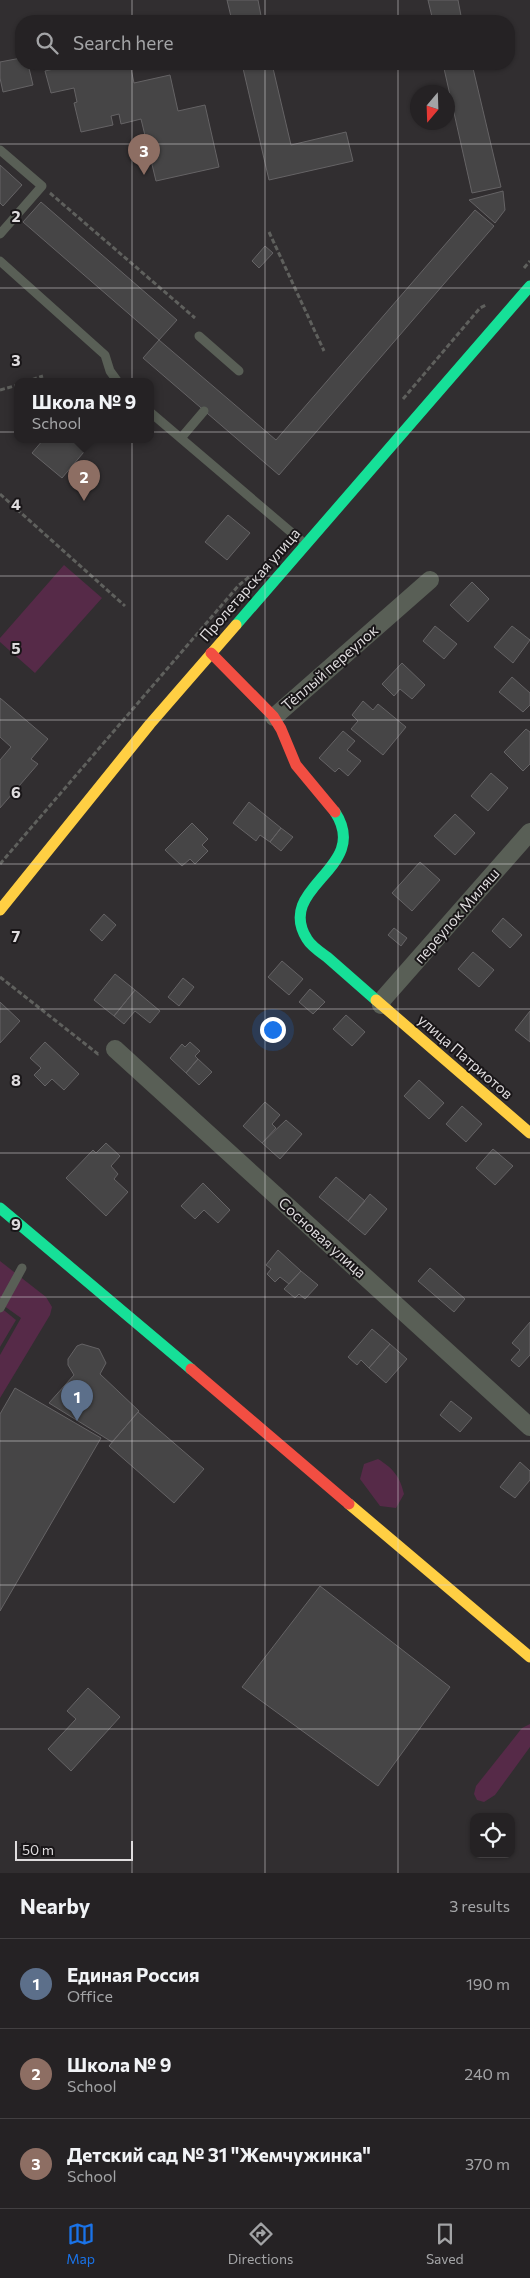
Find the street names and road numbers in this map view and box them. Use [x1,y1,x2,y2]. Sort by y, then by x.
street label: Пролетарская улица [195,524,303,645]
street label: Тёплый переулок [277,620,381,714]
street label: переулок Миляш [410,864,503,967]
street label: улица Патриотов [414,1010,517,1102]
street label: Сосновая улица [275,1193,370,1281]

